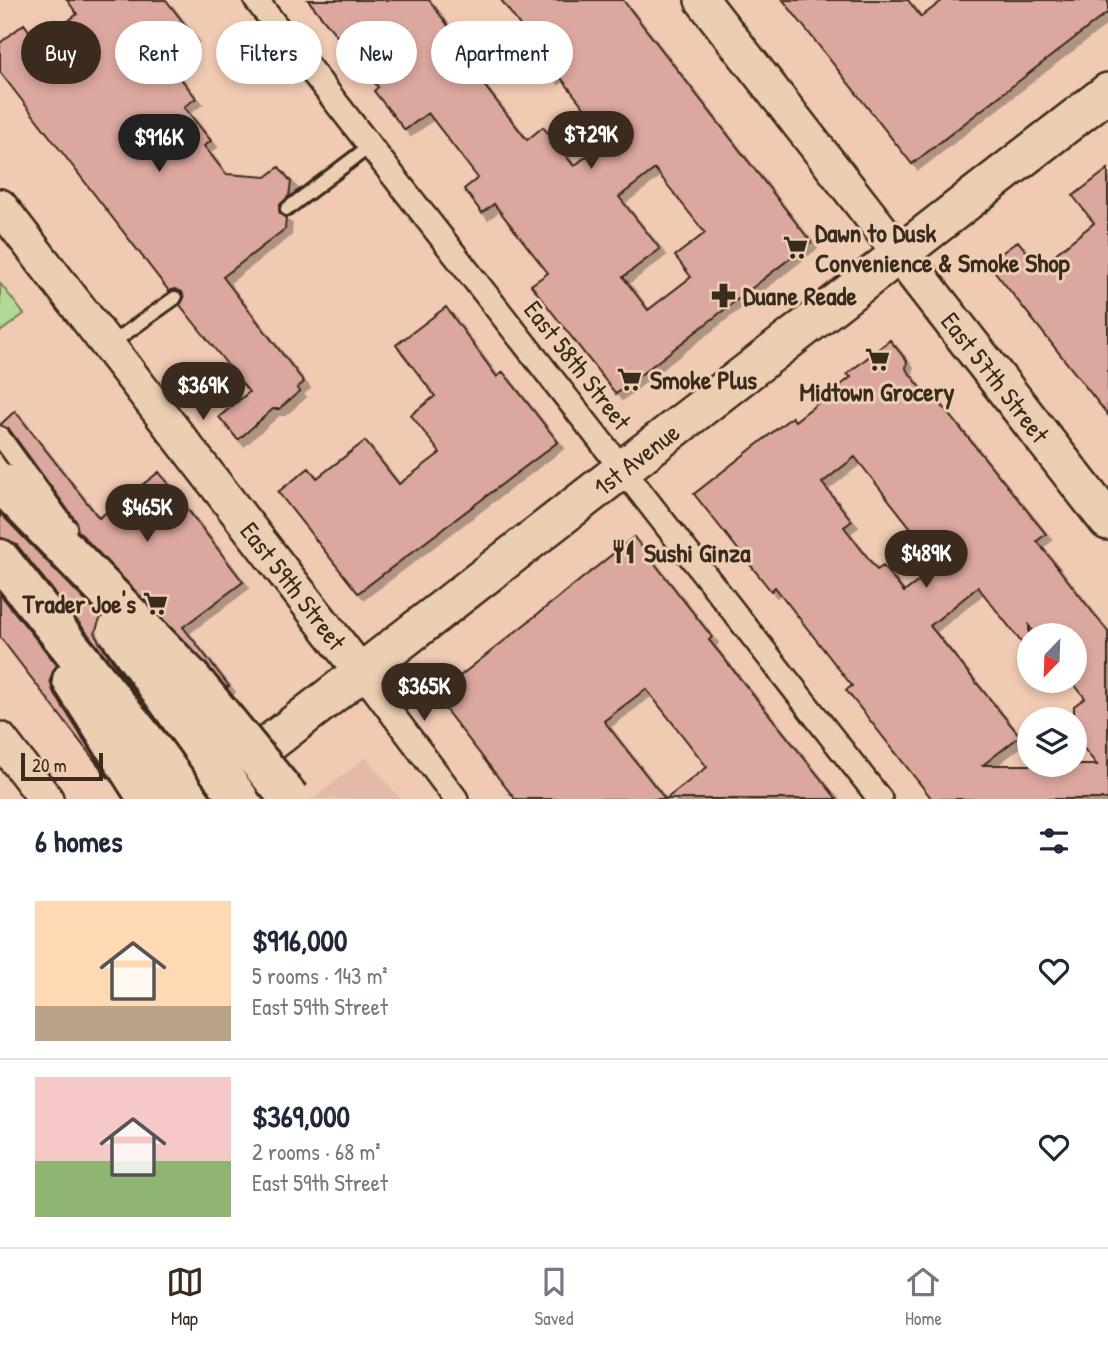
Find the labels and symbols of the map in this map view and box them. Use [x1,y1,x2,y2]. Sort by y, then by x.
pin: $729K [542,111,640,171]
pin: $916K [110,114,208,174]
place label: Dawn to Dusk Convenience & Smoke Shop [815,215,1071,281]
supermarket icon: Dawn to Dusk Convenience & Smoke Shop [781,233,809,261]
place label: Duane Reade [743,278,858,313]
pharmacy icon: Duane Reade [709,281,737,309]
street label: East 58th Street [516,293,640,438]
street label: East 57th Street [934,304,1059,451]
supermarket icon: Midtown Grocery [863,345,891,373]
pin: $369K [154,362,252,422]
place label: Smoke Plus [650,362,757,397]
supermarket icon: Smoke Plus [616,365,644,393]
place label: Midtown Grocery [799,374,955,410]
street label: 1st Avenue [586,414,686,503]
pin: $465K [98,484,196,544]
street label: East 59th Street [233,514,355,658]
pin: $489K [877,530,975,590]
place label: Sushi Ginza [644,535,751,570]
restaurant icon: Sushi Ginza [610,538,638,566]
place label: Trader Joe's [21,586,136,621]
supermarket icon: Trader Joe's [142,589,170,617]
north arrow [1017,623,1087,693]
pin: $365K [375,664,473,723]
scale bar [21,750,103,782]

